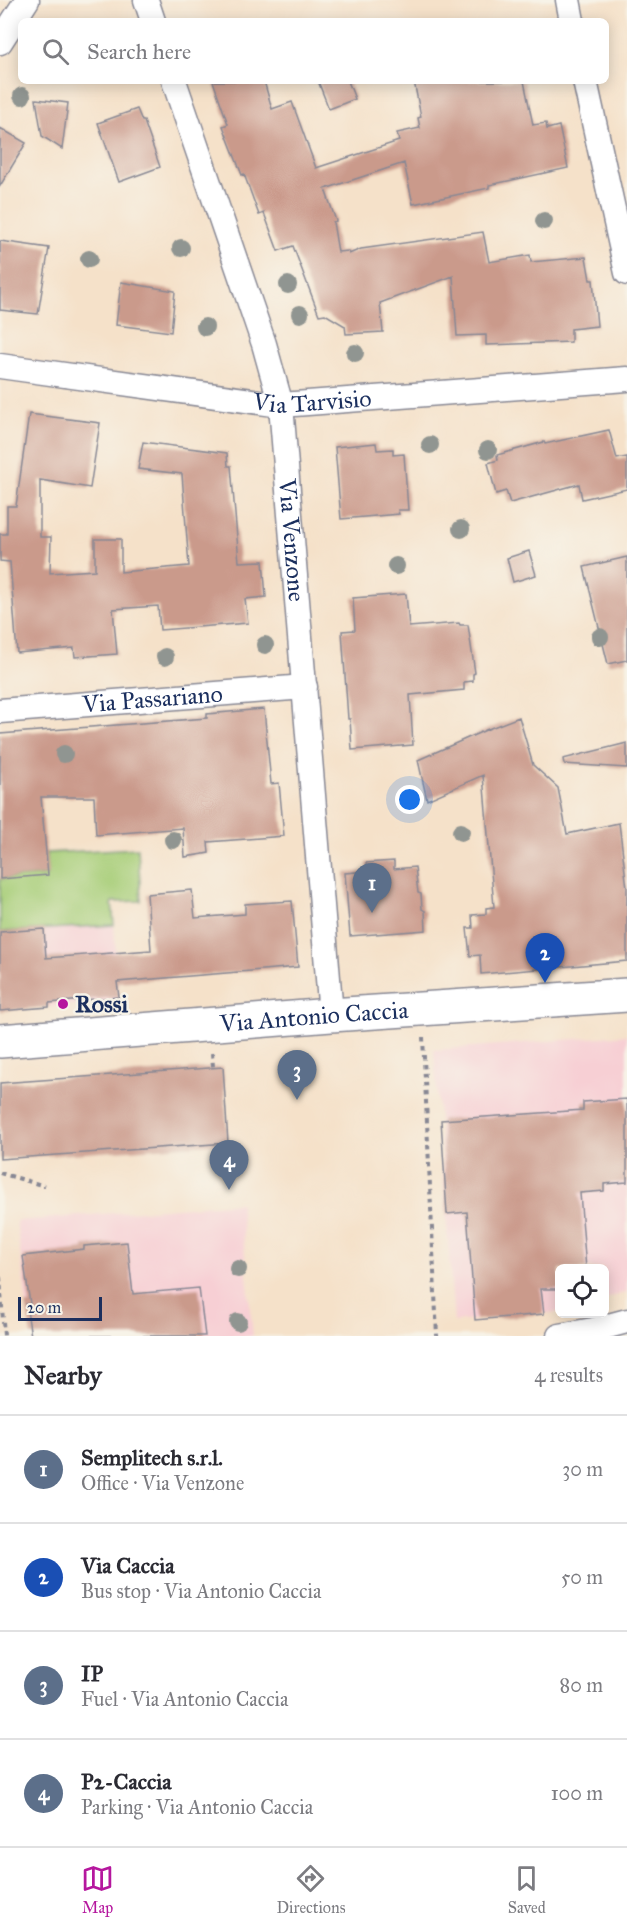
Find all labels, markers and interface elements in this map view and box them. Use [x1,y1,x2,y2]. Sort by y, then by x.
search box [18,18,609,84]
icon: search [39,35,72,68]
text: Search here [87,38,191,65]
street label: Via Tarvisio [250,383,373,420]
street label: Via Venzone [272,477,312,603]
street label: Via Passariano [80,679,224,720]
your location [395,785,424,814]
pin: 1 [352,864,392,913]
pin: 2 [526,934,564,983]
place label: Rossi [75,989,128,1019]
street label: Via Antonio Caccia [218,995,410,1039]
marker: Rossi [56,997,70,1011]
pin: 3 [278,1050,316,1100]
pin: 4 [210,1140,248,1190]
map controls [555,1264,609,1318]
button: locate [555,1264,609,1318]
scale bar [18,1294,102,1322]
text: 20 m [27,1298,61,1317]
text: Nearby [24,1359,102,1391]
text: 4 results [534,1363,603,1387]
text: Semplitech s.r.l. [81,1444,223,1471]
text: 1 [40,1457,47,1481]
text: 30 m [562,1457,603,1481]
text: Office · Via Venzone [81,1471,244,1495]
text: Via Caccia [81,1552,175,1579]
text: 2 [39,1565,48,1589]
text: 50 m [561,1565,603,1589]
text: Bus stop · Via Antonio Caccia [81,1579,321,1603]
text: IP [81,1660,103,1687]
text: 3 [40,1673,48,1697]
text: 80 m [560,1673,603,1697]
text: Fuel · Via Antonio Caccia [81,1687,289,1711]
text: P2-Caccia [81,1768,172,1795]
text: 4 [38,1781,49,1805]
text: 100 m [551,1781,603,1805]
text: Parking · Via Antonio Caccia [81,1795,313,1819]
tab: Map [81,1862,114,1917]
tab: Directions [276,1862,345,1917]
tab: Saved [508,1862,546,1917]

